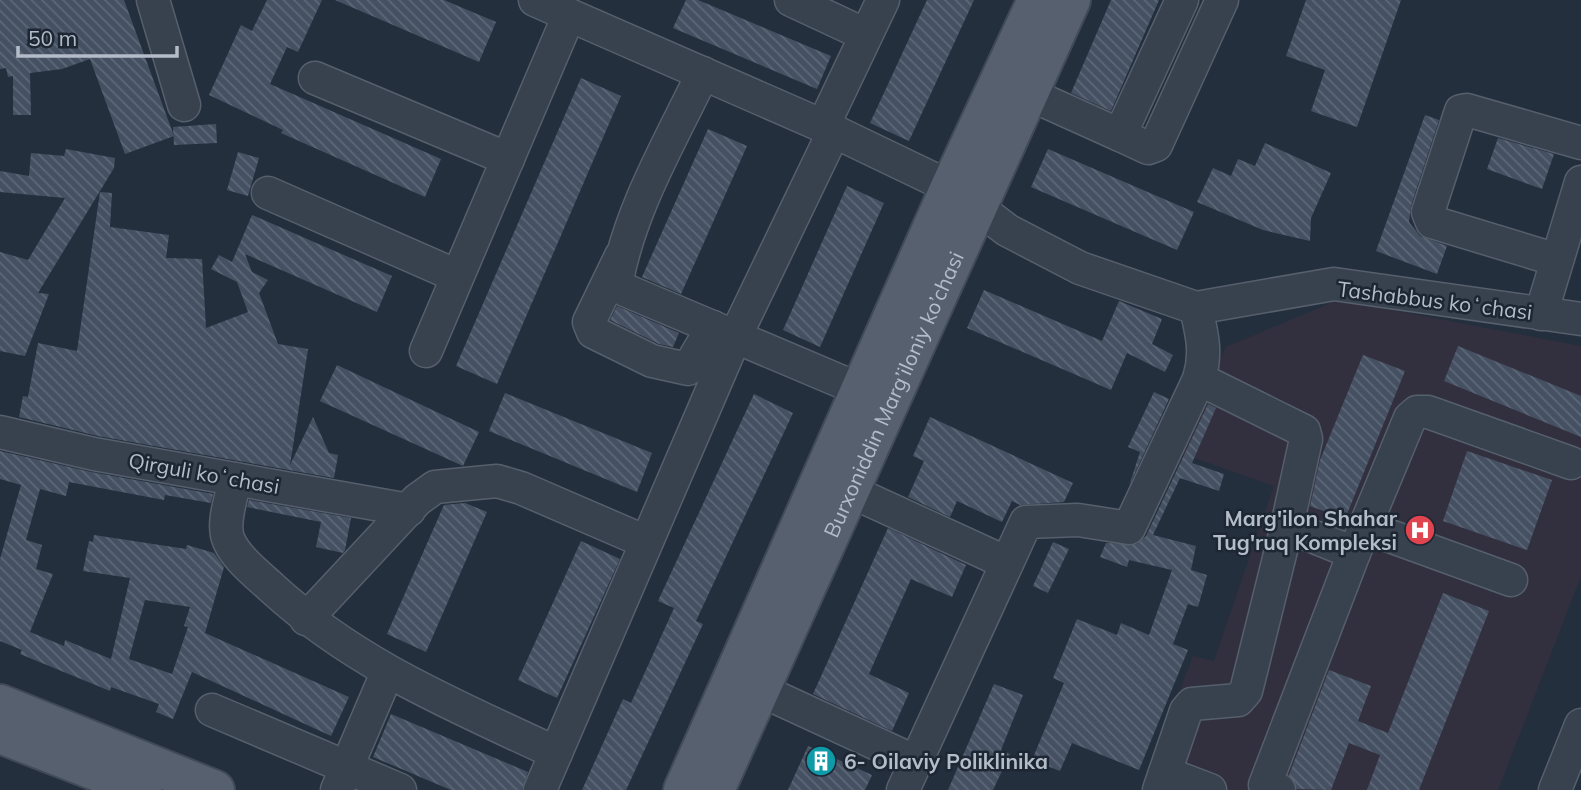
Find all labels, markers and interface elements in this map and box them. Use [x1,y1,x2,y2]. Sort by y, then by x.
scale bar [18,14,177,58]
text: 50 m [28,25,77,51]
street label: Burxoniddin Marg’iloniy ko’chasi [818,247,969,541]
street label: Tashabbus koʻchasi [1336,275,1534,325]
street label: Qirguli koʻchasi [127,447,281,499]
place label: Marg'ilon Shahar Tug'ruq Kompleksi [1213,505,1398,555]
hospital icon: Marg'ilon Shahar Tug'ruq Kompleksi [1403,513,1437,547]
building icon: 6- Oilaviy Poliklinika [804,744,838,778]
place label: 6- Oilaviy Poliklinika [844,748,1048,774]

